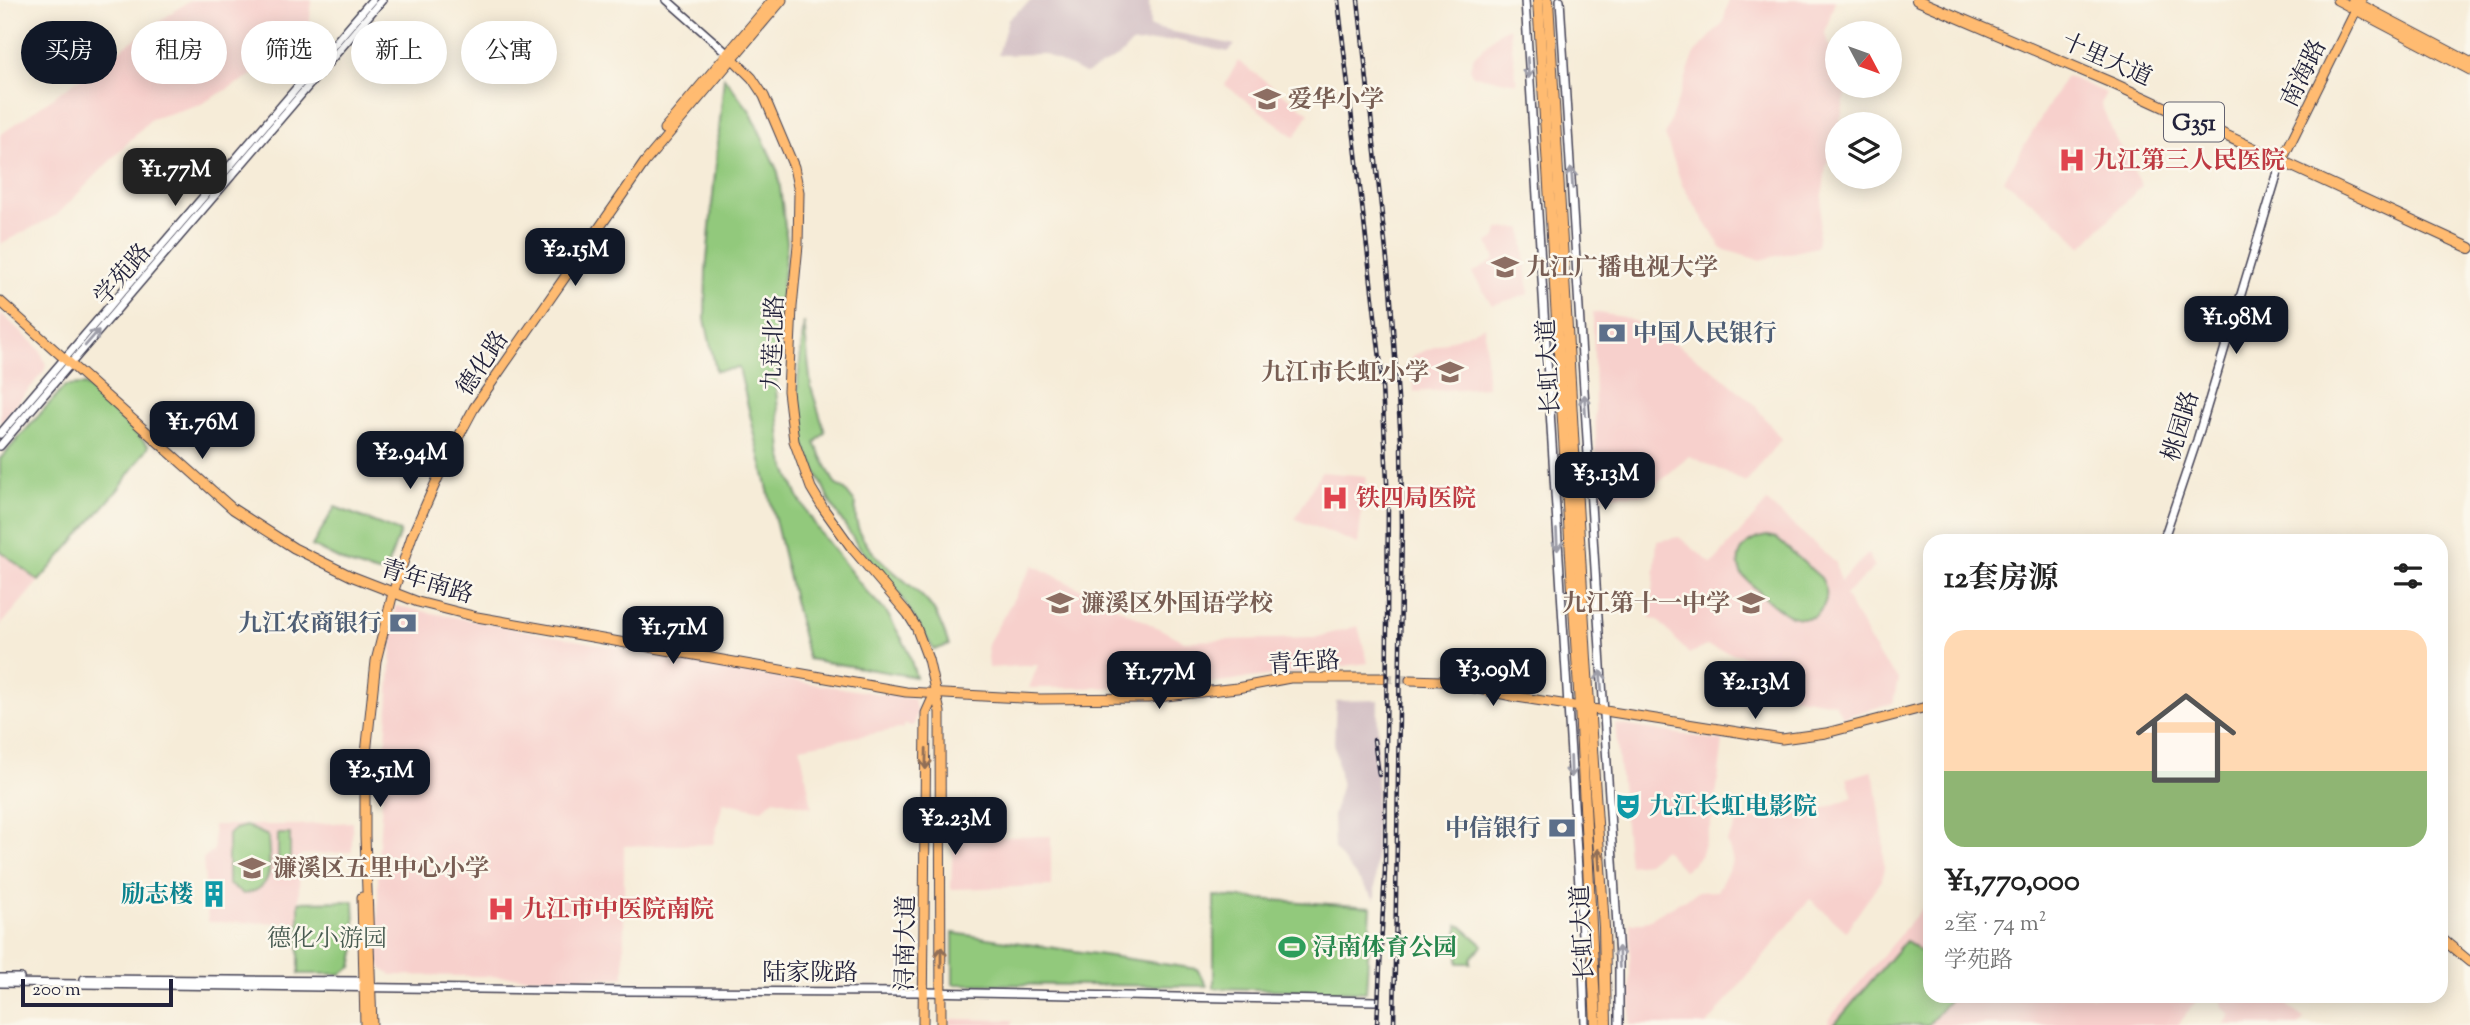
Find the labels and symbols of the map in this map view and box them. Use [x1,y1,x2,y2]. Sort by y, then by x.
north arrow [1825,21,1902,98]
street label: 十里大道 [2055,26,2157,96]
street label: 南海路 [2274,34,2336,114]
one-way arrow [1522,56,1535,79]
school or university icon: 爱华小学 [1252,84,1282,114]
place label: 爱华小学 [1288,84,1384,118]
road number: G351 [2164,102,2224,141]
hospital icon: 九江第三人民医院 [2057,145,2087,175]
place label: 九江第三人民医院 [2093,145,2285,179]
pin: ¥1.77M [118,148,232,208]
one-way arrow [1565,166,1578,189]
pin: ¥2.15M [518,229,632,288]
street label: 学苑路 [87,237,160,314]
school or university icon: 九江广播电视大学 [1490,252,1520,282]
place label: 九江广播电视大学 [1526,252,1718,286]
street label: 九莲北路 [756,295,794,392]
pin: ¥1.98M [2179,296,2293,356]
street label: 长虹大道 [1531,318,1569,416]
bank icon: 中国人民银行 [1597,318,1627,348]
place label: 中国人民银行 [1633,318,1777,352]
street label: 德化路 [449,325,518,403]
one-way arrow [84,330,100,348]
place label: 九江市长虹小学 [1261,357,1429,391]
school or university icon: 九江市长虹小学 [1435,357,1465,387]
street label: 桃园路 [2155,387,2209,466]
one-way arrow [1578,394,1591,417]
pin: ¥1.76M [145,402,259,461]
pin: ¥2.94M [353,432,467,491]
pin: ¥3.13M [1548,452,1662,512]
hospital icon: 铁四局医院 [1320,483,1350,513]
place label: 铁四局医院 [1356,483,1476,517]
one-way arrow [1551,528,1564,551]
street label: 青年南路 [376,553,477,613]
school or university icon: 濂溪区外国语学校 [1045,588,1075,618]
place label: 濂溪区外国语学校 [1081,588,1273,622]
place label: 九江第十一中学 [1562,588,1730,622]
school or university icon: 九江第十一中学 [1736,588,1766,618]
pin: ¥1.71M [616,606,730,666]
place label: 九江农商银行 [238,608,382,642]
bank icon: 九江农商银行 [388,608,418,638]
street label: 青年路 [1267,645,1341,683]
pin: ¥3.09M [1436,648,1550,708]
pin: ¥1.77M [1102,652,1216,711]
pin: ¥2.13M [1698,662,1812,721]
one-way arrow [1594,670,1607,693]
one-way arrow [919,748,933,771]
pin: ¥2.51M [323,750,437,809]
one-way arrow [1565,755,1578,778]
theatre icon: 九江长虹电影院 [1613,791,1643,821]
place label: 九江长虹电影院 [1649,791,1817,825]
pin: ¥2.23M [898,798,1012,857]
place label: 中信银行 [1445,813,1541,847]
bank icon: 中信银行 [1547,813,1577,843]
one-way arrow [1592,848,1605,871]
school or university icon: 濂溪区五里中心小学 [237,853,267,883]
place label: 濂溪区五里中心小学 [273,853,489,887]
place label: 励志楼 [121,879,193,913]
building icon: 励志楼 [199,879,229,909]
street label: 长虹大道 [1565,884,1603,982]
hospital icon: 九江市中医院南院 [486,894,516,924]
place label: 九江市中医院南院 [522,894,714,928]
street label: 浔南大道 [889,895,925,991]
park label: 德化小游园 [267,923,387,957]
sports icon: 浔南体育公园 [1277,932,1307,962]
place label: 浔南体育公园 [1313,932,1457,966]
one-way arrow [934,946,948,969]
one-way arrow [1612,946,1625,969]
street label: 陆家陇路 [762,957,858,991]
scale bar [21,976,173,1008]

